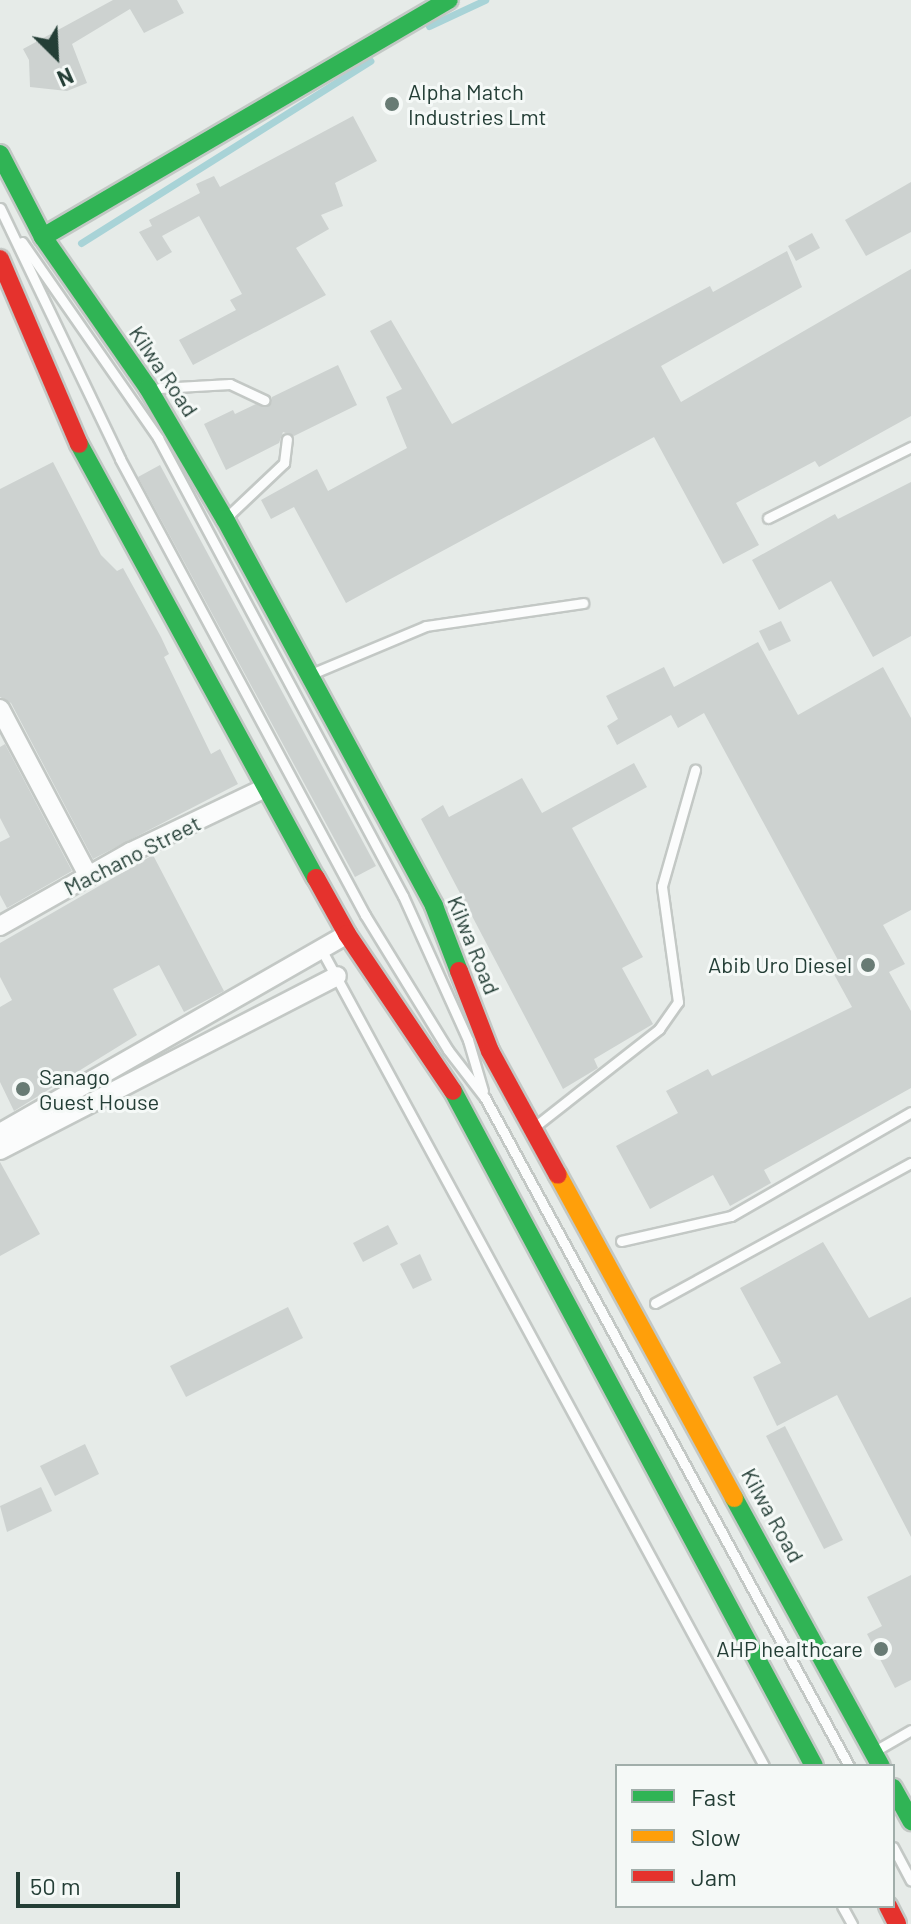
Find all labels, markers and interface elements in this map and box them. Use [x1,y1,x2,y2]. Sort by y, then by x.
north arrow [16,16,96,96]
text: N [54,63,78,93]
place label: Alpha Match Industries Lmt [408,78,547,130]
marker: Alpha Match Industries Lmt [383,95,401,113]
street label: Kilwa Road [124,321,204,421]
street label: Machano Street [59,809,205,901]
street label: Kilwa Road [442,892,506,998]
place label: Abib Uro Diesel [708,952,852,978]
marker: Abib Uro Diesel [859,956,877,974]
place label: Sanago Guest House [39,1063,159,1114]
marker: Sanago Guest House [14,1080,32,1098]
street label: Kilwa Road [736,1463,810,1567]
place label: AHP healthcare [716,1636,863,1662]
marker: AHP healthcare [870,1638,892,1660]
legend [615,1764,895,1908]
text: Fast [691,1782,736,1811]
text: Slow [691,1822,740,1851]
scale bar [20,1856,184,1906]
text: Jam [691,1862,737,1891]
text: 50 m [30,1871,81,1900]

